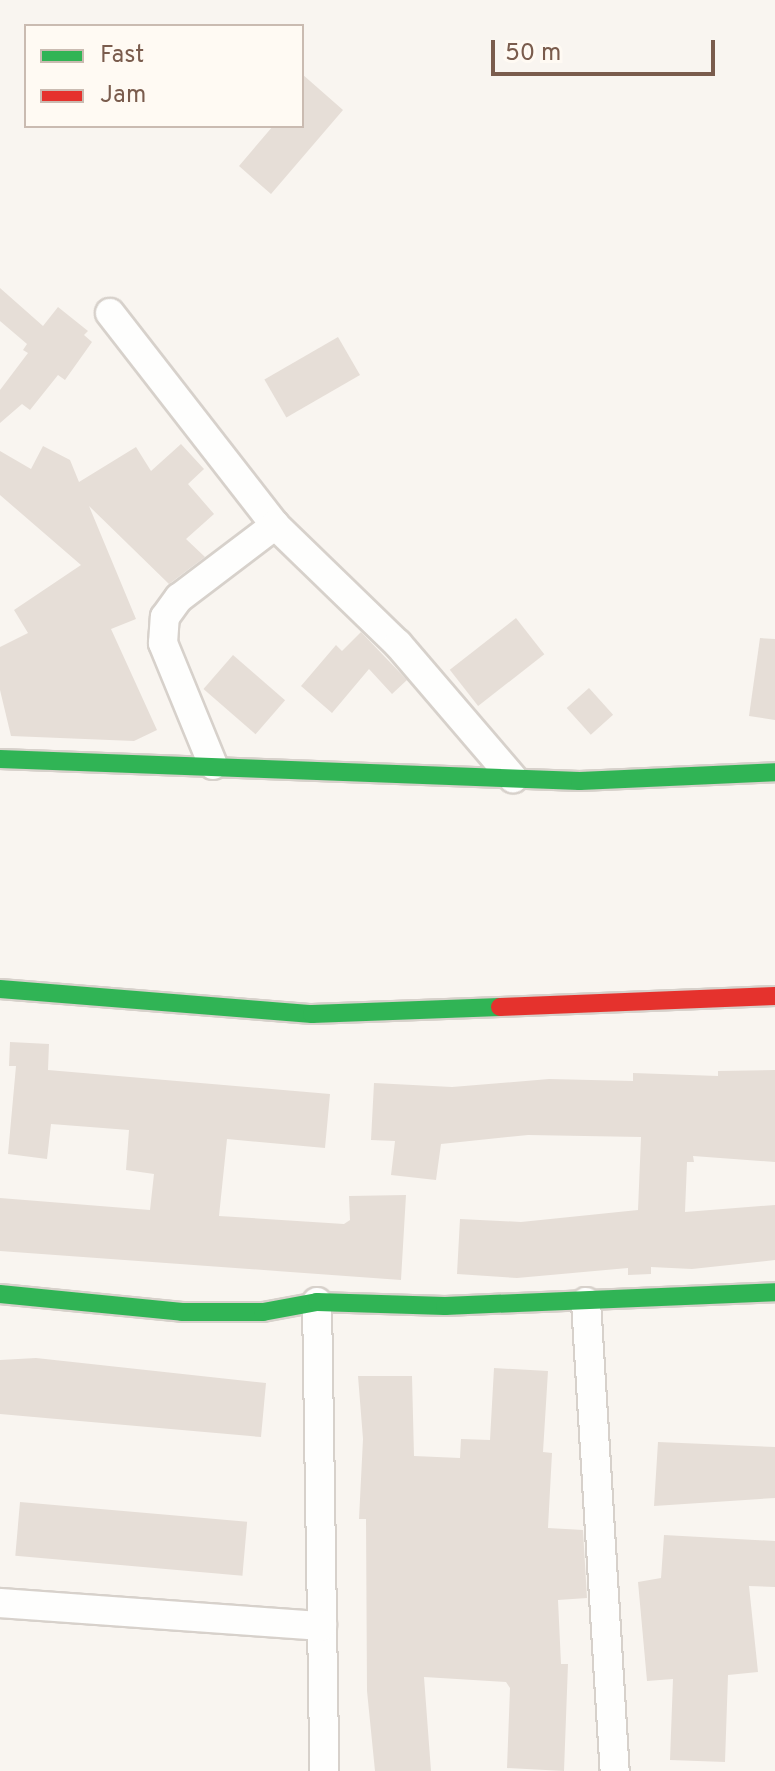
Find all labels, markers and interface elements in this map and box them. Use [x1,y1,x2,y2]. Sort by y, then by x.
legend [24,24,304,128]
scale bar [495,24,719,74]
text: 50 m [505,39,561,69]
text: Fast [100,41,144,71]
text: Jam [100,81,146,111]

